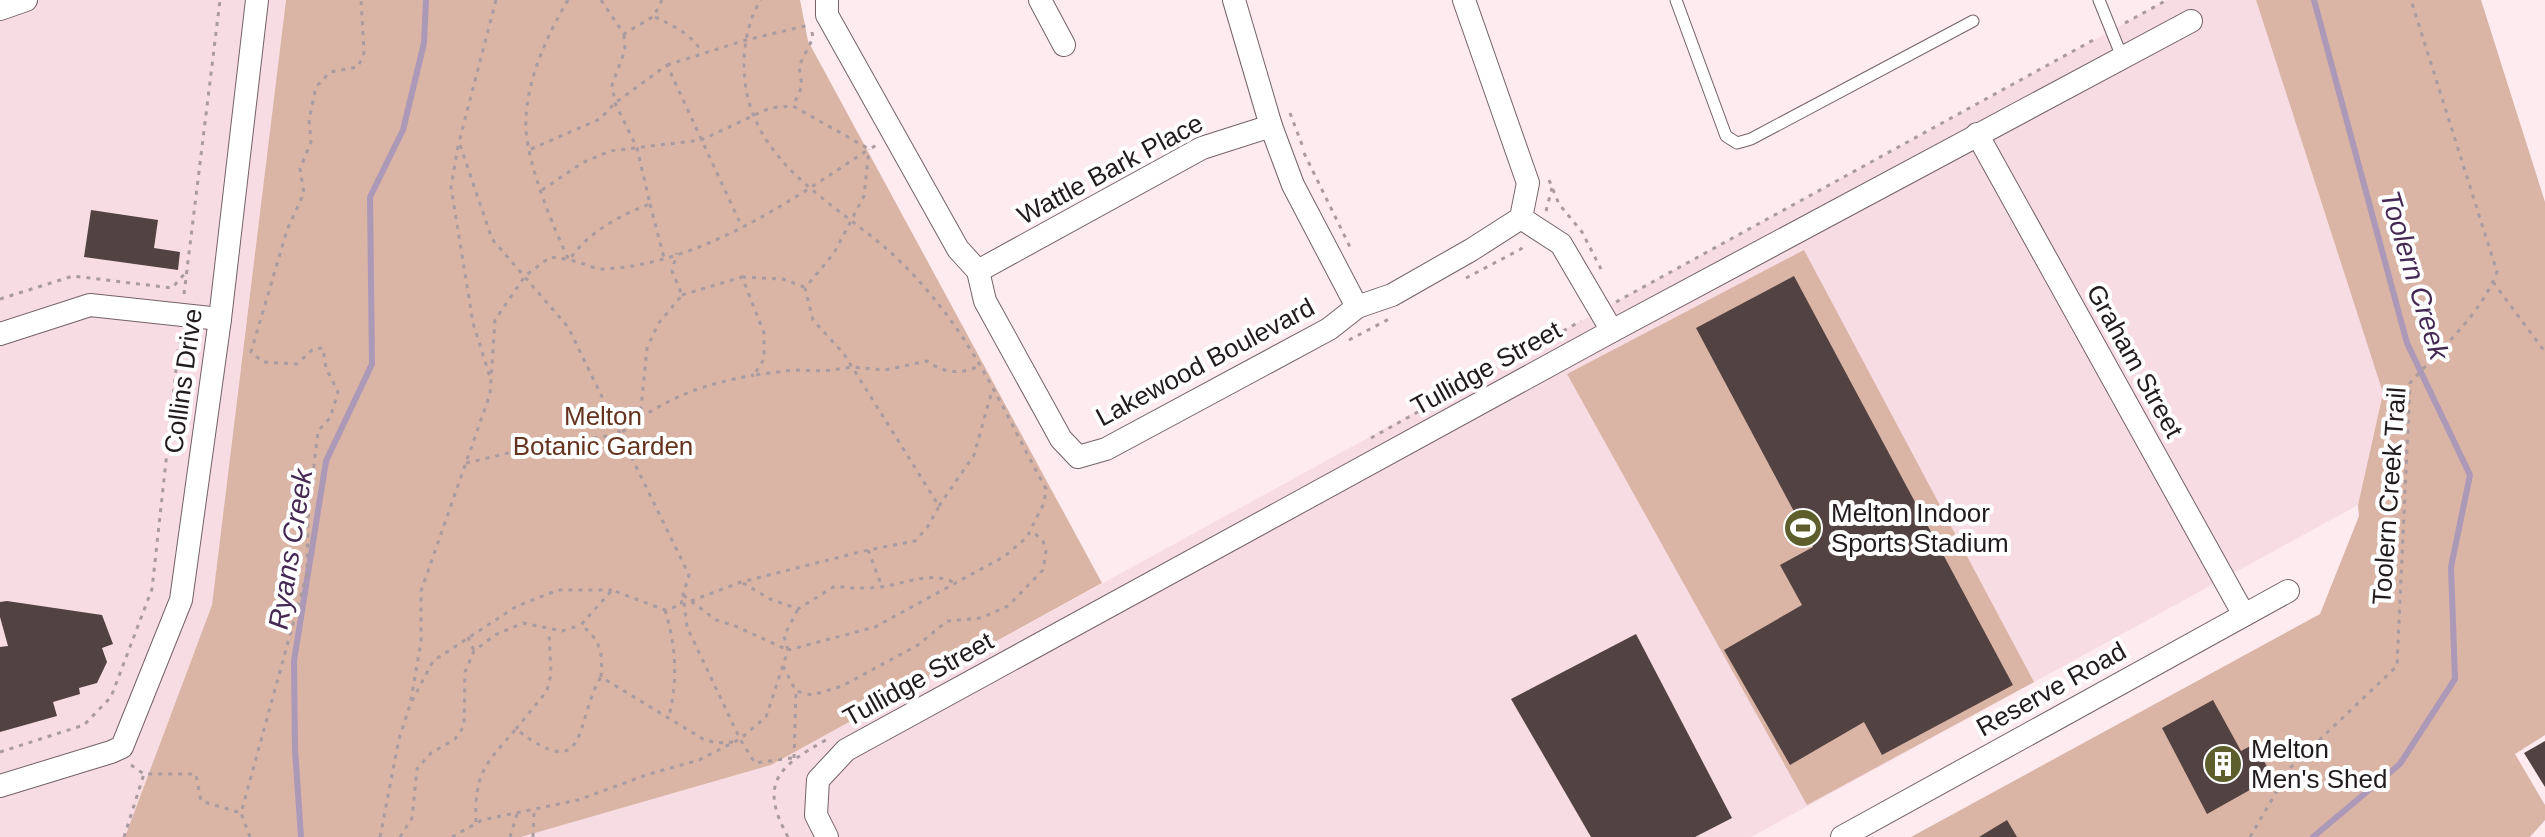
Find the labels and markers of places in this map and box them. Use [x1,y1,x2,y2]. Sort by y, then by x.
place label: Melton Indoor Sports Stadium [1831,498,2009,558]
sports icon: Melton Indoor Sports Stadium [1782,507,1824,549]
place label: Melton Men's Shed [2251,734,2388,794]
building icon: Melton Men's Shed [2202,743,2244,785]

